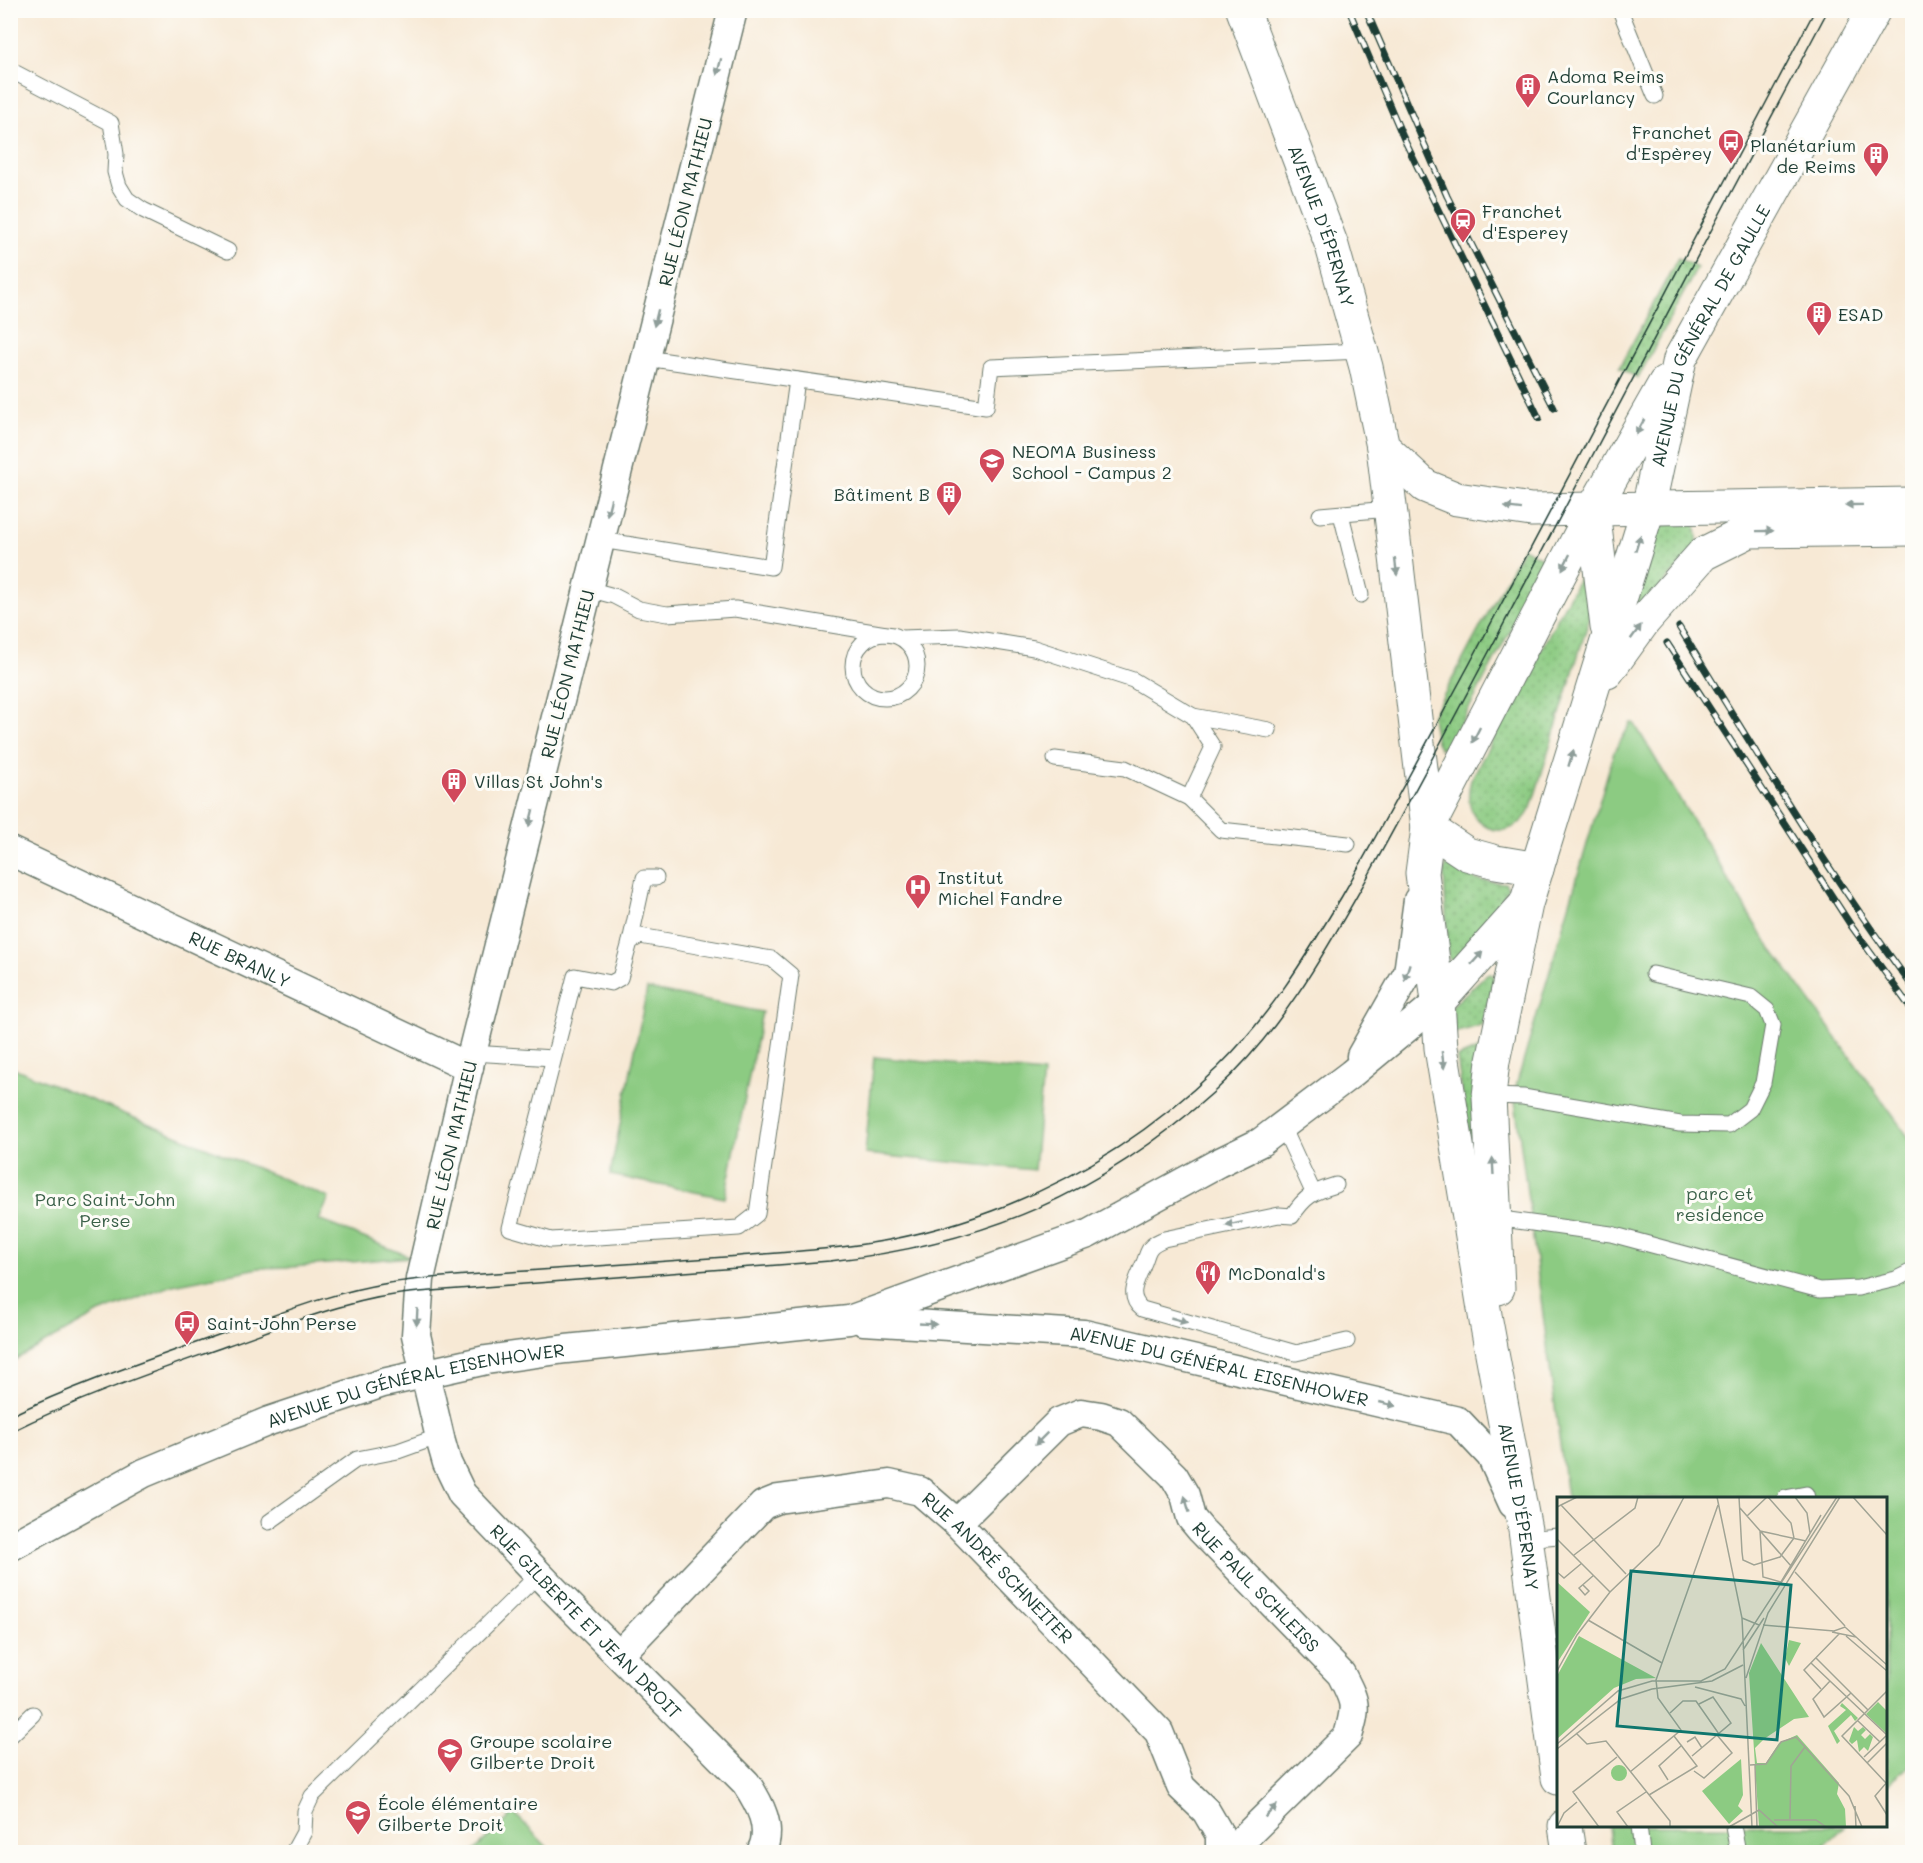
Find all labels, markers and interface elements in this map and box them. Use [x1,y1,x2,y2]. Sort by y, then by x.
one-way arrow [713,58,723,76]
place label: Adoma Reims Courlancy [1547,64,1664,109]
building icon: Adoma Reims Courlancy [1513,71,1543,109]
street label: RUE LÉON MATHIEU [652,115,718,289]
place label: Franchet d'Espèrey [1626,120,1712,165]
bus stop icon: Franchet d'Espèrey [1716,127,1746,165]
place label: Planétarium de Reims [1750,133,1856,178]
building icon: Planétarium de Reims [1861,140,1891,178]
street label: AVENUE D'ÉPERNAY [1283,141,1361,310]
place label: Franchet d'Esperey [1482,199,1568,244]
street label: AVENUE DU GÉNÉRAL DE GAULLE [1645,200,1776,469]
station icon: Franchet d'Esperey [1448,206,1478,244]
building icon: ESAD [1804,299,1834,337]
place label: ESAD [1838,302,1883,326]
one-way arrow [651,308,661,327]
one-way arrow [1635,419,1645,436]
place label: NEOMA Business School - Campus 2 [1012,439,1172,484]
school or university icon: NEOMA Business School - Campus 2 [977,446,1007,484]
building icon: Bâtiment B [934,479,964,517]
place label: Bâtiment B [834,482,930,506]
one-way arrow [604,498,613,516]
one-way arrow [1845,501,1864,510]
one-way arrow [1504,503,1523,513]
one-way arrow [1755,526,1774,535]
one-way arrow [1633,533,1643,551]
one-way arrow [1561,553,1571,570]
one-way arrow [1391,558,1401,577]
street label: RUE LÉON MATHIEU [534,587,600,761]
one-way arrow [1630,624,1642,639]
one-way arrow [1471,726,1481,743]
one-way arrow [1567,749,1576,767]
building icon: Villas St John's [439,766,469,804]
place label: Villas St John's [474,769,603,793]
one-way arrow [526,809,536,827]
place label: Institut Michel Fandre [938,865,1063,910]
hospital icon: Institut Michel Fandre [903,872,933,910]
street label: RUE BRANLY [185,925,294,993]
one-way arrow [1470,951,1484,966]
one-way arrow [1402,963,1411,981]
one-way arrow [1439,1051,1448,1070]
street label: RUE LÉON MATHIEU [420,1058,482,1232]
one-way arrow [1488,1156,1497,1175]
park label: parc et residence [1676,1181,1764,1226]
park label: Parc Saint-John Perse [35,1187,175,1232]
one-way arrow [1225,1220,1244,1229]
restaurant icon: McDonald's [1193,1258,1223,1296]
place label: McDonald's [1228,1261,1326,1285]
one-way arrow [413,1307,422,1326]
bus stop icon: Saint-John Perse [172,1308,202,1346]
place label: Saint-John Perse [207,1311,357,1335]
one-way arrow [1170,1316,1188,1325]
one-way arrow [919,1320,938,1329]
street label: AVENUE DU GÉNÉRAL EISENHOWER [1069,1321,1371,1412]
street label: AVENUE DU GÉNÉRAL EISENHOWER [264,1337,566,1433]
one-way arrow [1379,1400,1397,1410]
street label: AVENUE D'ÉPERNAY [1493,1420,1545,1592]
one-way arrow [1035,1431,1049,1445]
street label: RUE ANDRÉ SCHNEITER [917,1486,1079,1648]
one-way arrow [1182,1495,1191,1513]
inset map [1557,1497,1887,1827]
street label: RUE PAUL SCHLEISS [1187,1517,1325,1657]
street label: RUE GILBERTE ET JEAN DROIT [485,1519,687,1724]
place label: Groupe scolaire Gilberte Droit [470,1729,612,1774]
school or university icon: Groupe scolaire Gilberte Droit [435,1736,465,1774]
place label: École élémentaire Gilberte Droit [378,1791,538,1836]
school or university icon: École élémentaire Gilberte Droit [343,1798,373,1836]
one-way arrow [1264,1805,1278,1819]

